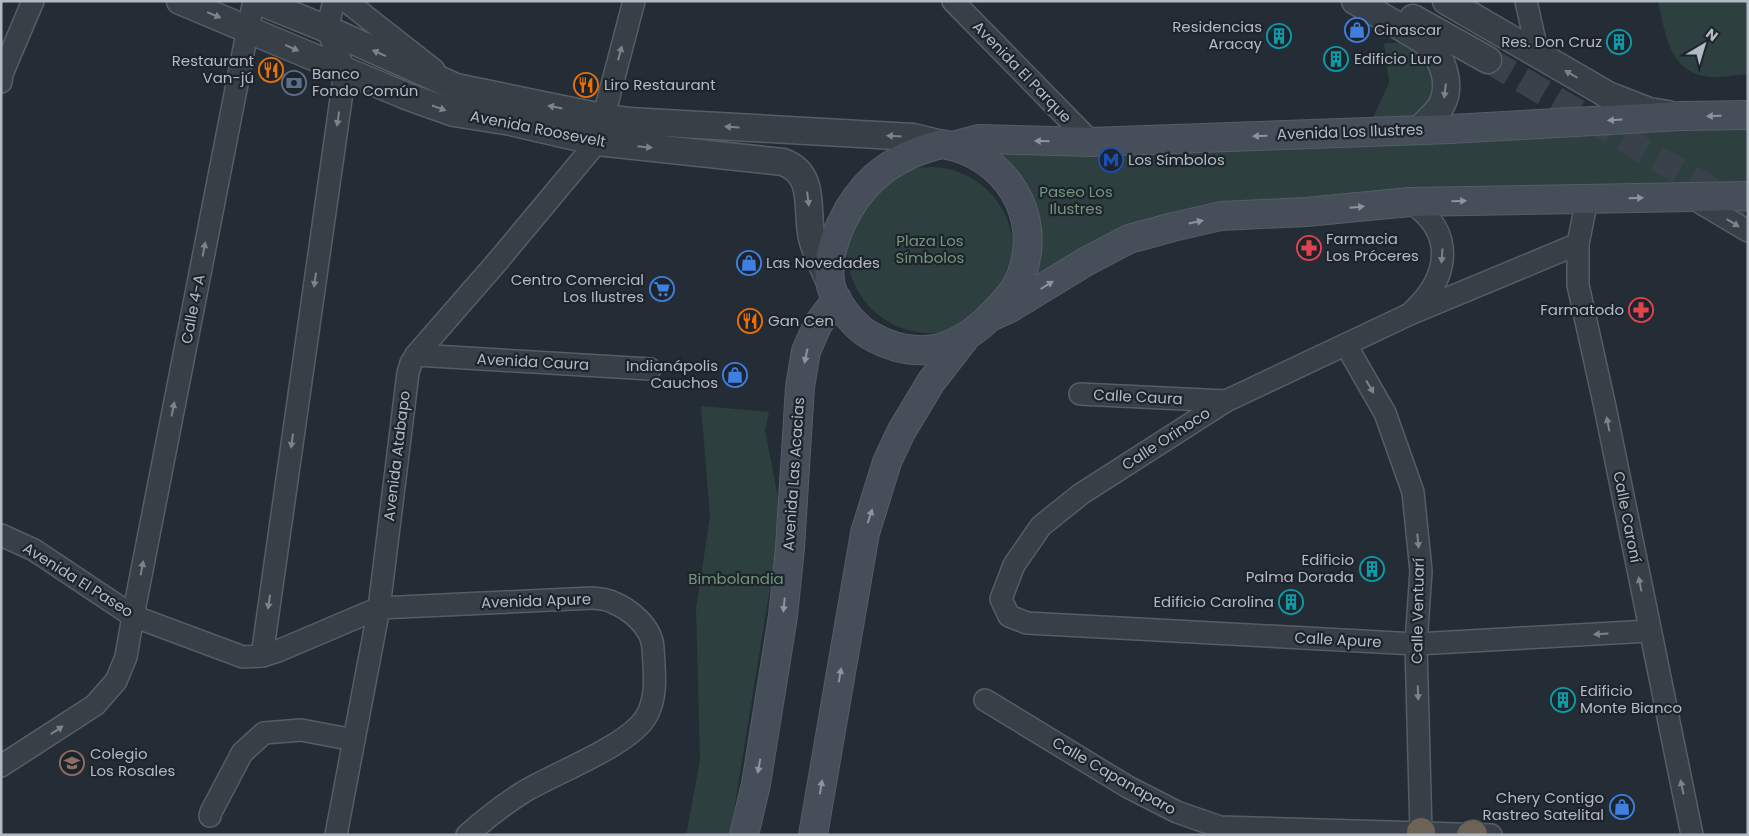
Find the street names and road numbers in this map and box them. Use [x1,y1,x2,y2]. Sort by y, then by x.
street label: Avenida El Parque [968,16,1077,127]
street label: Avenida Roosevelt [468,105,608,152]
street label: Avenida Los Ilustres [1277,118,1424,145]
street label: Calle 4-A [176,272,210,345]
street label: Avenida Caura [476,348,590,375]
street label: Calle Caura [1093,384,1183,409]
street label: Avenida Atabapo [378,390,415,522]
street label: Avenida Las Acacias [778,396,809,552]
street label: Calle Orinoco [1117,402,1214,475]
street label: Calle Caroní [1608,469,1647,565]
street label: Avenida El Paseo [19,537,137,622]
street label: Calle Ventuarí [1406,558,1429,664]
street label: Avenida Apure [481,588,591,613]
street label: Calle Apure [1294,627,1382,652]
street label: Calle Capanaparo [1049,732,1180,820]

